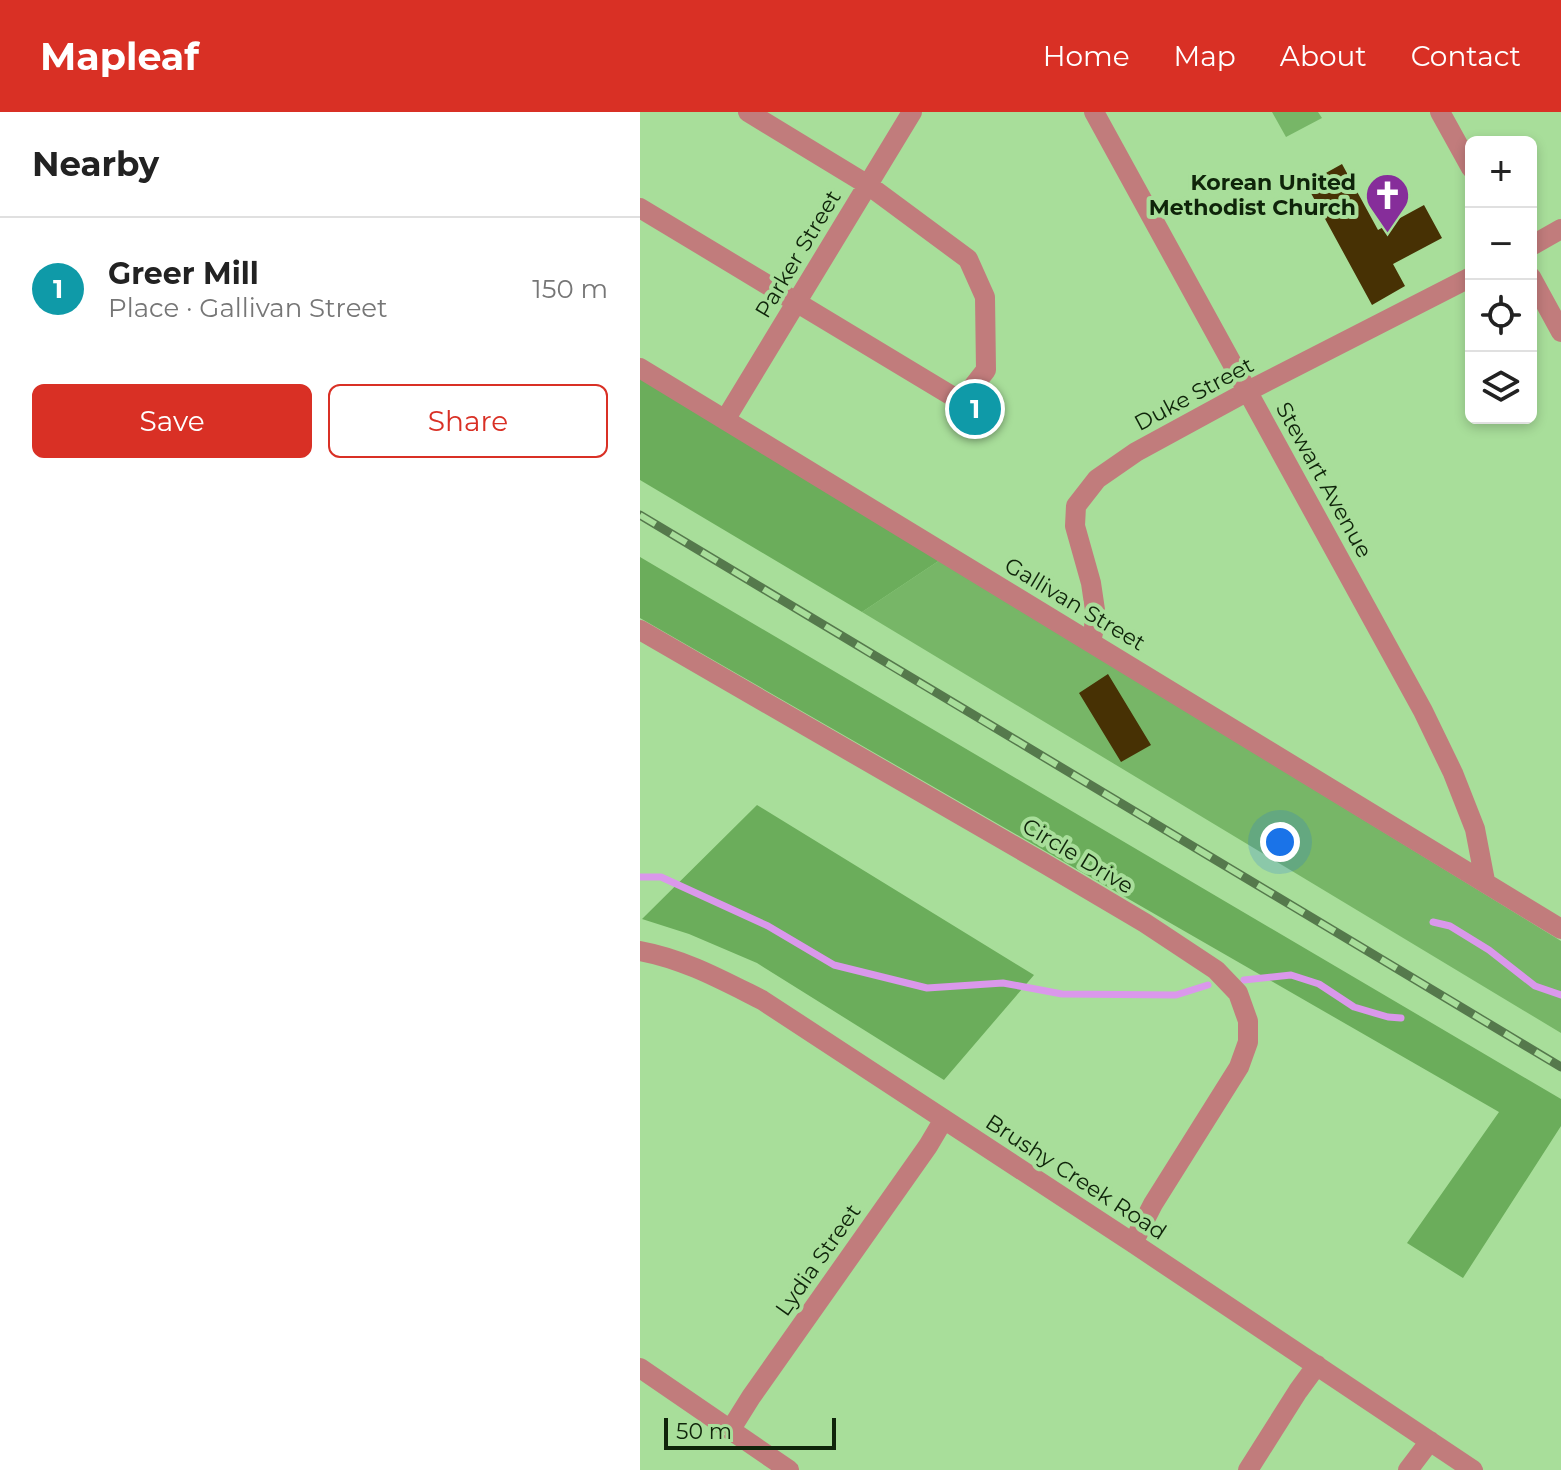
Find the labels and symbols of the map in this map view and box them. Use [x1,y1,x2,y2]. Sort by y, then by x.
place label: Korean United Methodist Church [1149,169,1356,221]
church icon: Korean United Methodist Church [1363,171,1411,234]
street label: Parker Street [749,185,847,323]
street label: Duke Street [1130,351,1258,437]
pin: 1 [949,379,1001,439]
street label: Stewart Avenue [1270,397,1378,563]
street label: Gallivan Street [1000,551,1150,657]
street label: Circle Drive [1018,812,1138,900]
your location [1260,822,1300,862]
street label: Brushy Creek Road [980,1108,1172,1246]
street label: Lydia Street [769,1199,867,1321]
scale bar [664,1414,836,1450]

